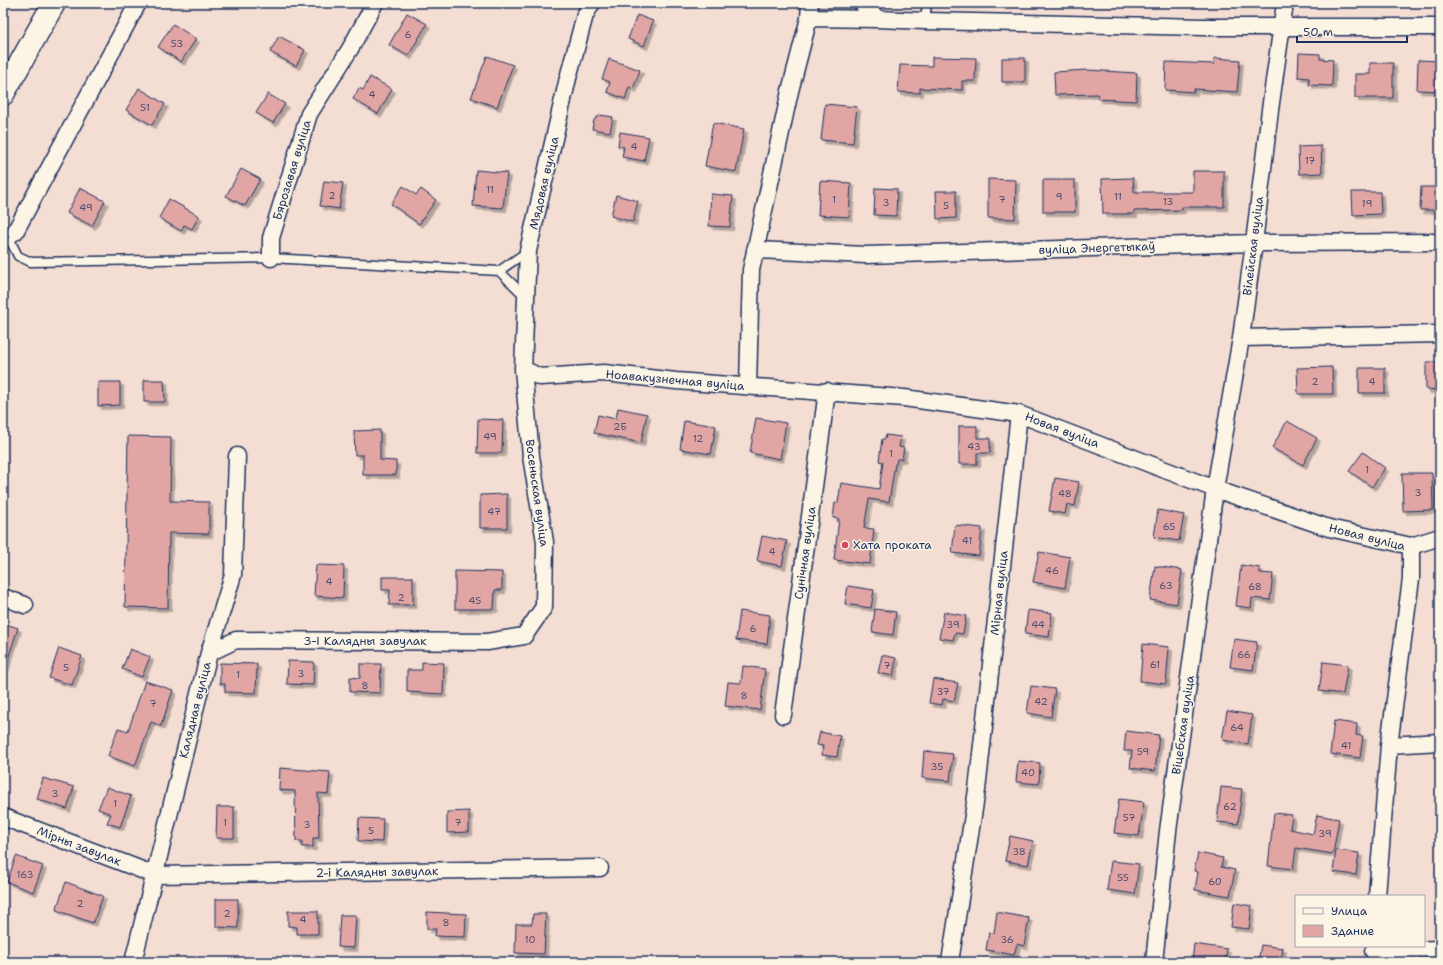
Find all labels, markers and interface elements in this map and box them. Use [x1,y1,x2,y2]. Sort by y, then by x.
scale bar [1297,18,1407,44]
text: 50 m [1303,24,1333,40]
house number: 6 [405,28,412,41]
house number: 53 [171,37,183,50]
house number: 4 [369,88,376,101]
house number: 51 [140,101,150,114]
street label: Бярозавая вуліца [269,117,315,222]
street label: Мядовая вуліца [525,134,563,231]
house number: 4 [631,140,638,153]
house number: 17 [1305,154,1315,167]
house number: 11 [486,183,494,196]
house number: 2 [329,189,336,202]
house number: 9 [1056,190,1063,203]
house number: 11 [1114,190,1122,203]
house number: 1 [832,193,836,206]
house number: 7 [999,193,1006,206]
house number: 13 [1163,195,1173,208]
street label: Вілейская вуліца [1239,195,1267,296]
house number: 3 [883,196,890,209]
house number: 19 [1362,197,1372,210]
house number: 5 [943,199,949,212]
house number: 49 [79,201,93,214]
street label: вуліца Энергетыкаў [1038,238,1156,258]
street label: Ноавакузнечная вуліца [605,366,746,394]
house number: 2 [1312,375,1319,388]
house number: 4 [1369,375,1376,388]
street label: Новая вуліца [1022,408,1102,452]
house number: 2Б [613,420,627,433]
house number: 49 [483,430,497,443]
house number: 12 [693,432,703,445]
street label: Восеньская вуліца [522,438,553,548]
house number: 43 [967,440,981,453]
house number: 1 [889,447,893,460]
house number: 1 [1365,463,1369,476]
house number: 3 [1415,486,1422,499]
house number: 48 [1058,487,1072,500]
house number: 47 [487,505,501,518]
street label: Сунічная вуліца [791,505,820,601]
house number: 65 [1163,520,1175,533]
street label: Новая вуліца [1327,520,1408,554]
house number: 41 [962,534,972,547]
place label: Хата проката [853,537,932,553]
marker: Хата проката [840,540,850,550]
house number: 4 [769,545,776,558]
street label: Мірная вуліца [987,549,1011,636]
house number: 46 [1045,564,1059,577]
house number: 4 [326,575,333,588]
house number: 63 [1159,579,1173,592]
house number: 68 [1248,580,1262,593]
house number: 2 [398,591,405,604]
house number: 45 [469,594,481,607]
house number: 39 [946,618,960,631]
house number: 44 [1031,618,1045,631]
house number: 6 [750,622,757,635]
street label: 3-і Калядны завулак [303,633,427,649]
house number: 66 [1237,648,1251,661]
house number: 61 [1150,658,1160,671]
house number: 7 [884,659,891,672]
street label: Калядная вуліца [175,660,215,760]
house number: 5 [63,661,69,674]
house number: 3 [298,667,305,680]
house number: 1 [236,668,240,681]
street label: Віцебская вуліца [1168,674,1198,776]
house number: 8 [362,679,369,692]
house number: 37 [936,685,950,698]
house number: 8 [741,689,748,702]
house number: 42 [1034,695,1048,708]
house number: 7 [150,697,157,710]
house number: 64 [1230,721,1244,734]
house number: 41 [1341,739,1351,752]
house number: 59 [1137,745,1149,758]
house number: 35 [931,760,943,773]
house number: 40 [1021,766,1035,779]
house number: 3 [52,787,59,800]
house number: 1 [113,797,117,810]
house number: 62 [1223,800,1237,813]
house number: 57 [1123,811,1135,824]
house number: 1 [223,816,227,829]
house number: 7 [455,816,462,829]
house number: 3 [304,818,311,831]
street label: Мірны завулак [35,823,124,870]
house number: 5 [368,824,374,837]
house number: 39 [1318,827,1332,840]
house number: 38 [1012,845,1026,858]
street label: 2-і Калядны завулак [315,863,439,881]
house number: 163 [16,868,34,881]
house number: 55 [1117,871,1129,884]
house number: 60 [1208,875,1222,888]
legend [1295,895,1425,947]
house number: 2 [77,897,84,910]
text: Улица [1331,903,1368,919]
house number: 2 [224,907,231,920]
house number: 4 [300,913,307,926]
house number: 8 [443,916,450,929]
text: Здание [1331,923,1375,939]
house number: 10 [525,933,535,946]
house number: 36 [1000,933,1014,946]

